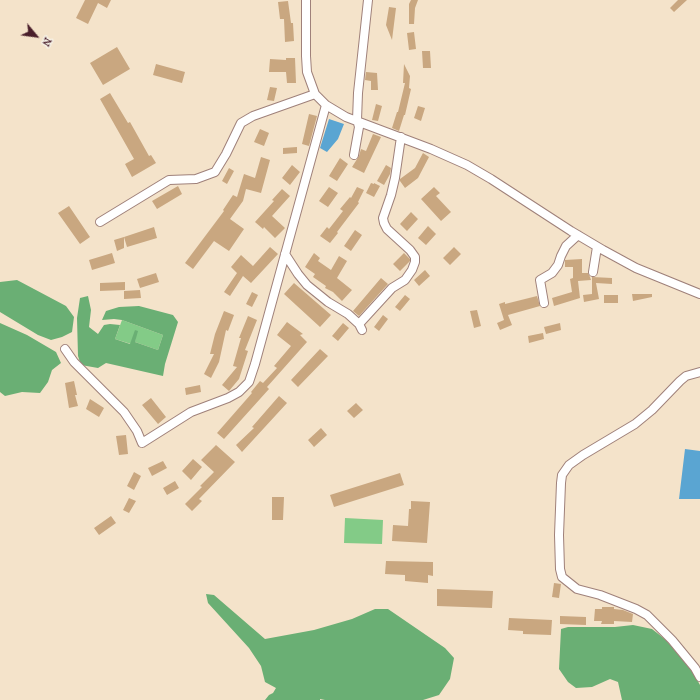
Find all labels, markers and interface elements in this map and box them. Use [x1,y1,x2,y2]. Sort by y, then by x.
north arrow [16,16,56,56]
text: N [39,35,55,49]

